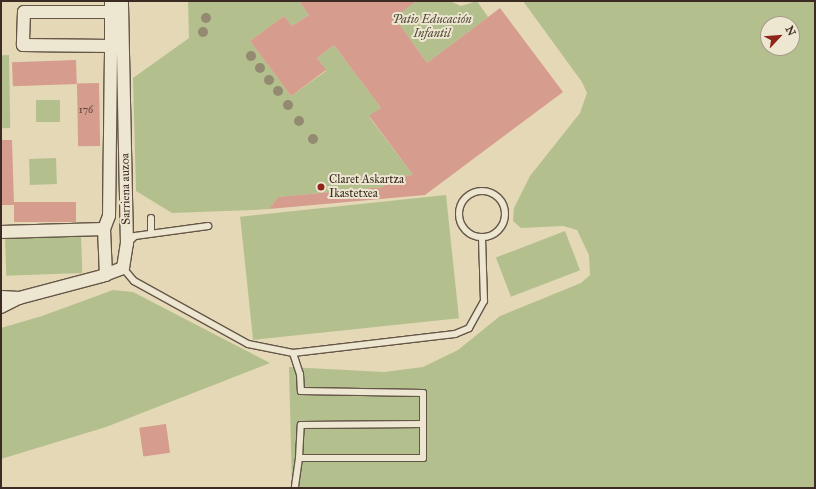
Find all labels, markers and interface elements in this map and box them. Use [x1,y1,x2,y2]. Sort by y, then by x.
park label: Patio Educación Infantil [393,13,471,41]
north arrow [760,16,800,56]
text: N [782,24,798,38]
house number: 176 [79,105,93,117]
street label: Sarriena auzoa [118,153,134,225]
place label: Claret Askartza Ikastetxea [329,173,404,201]
marker: Claret Askartza Ikastetxea [316,182,326,192]

